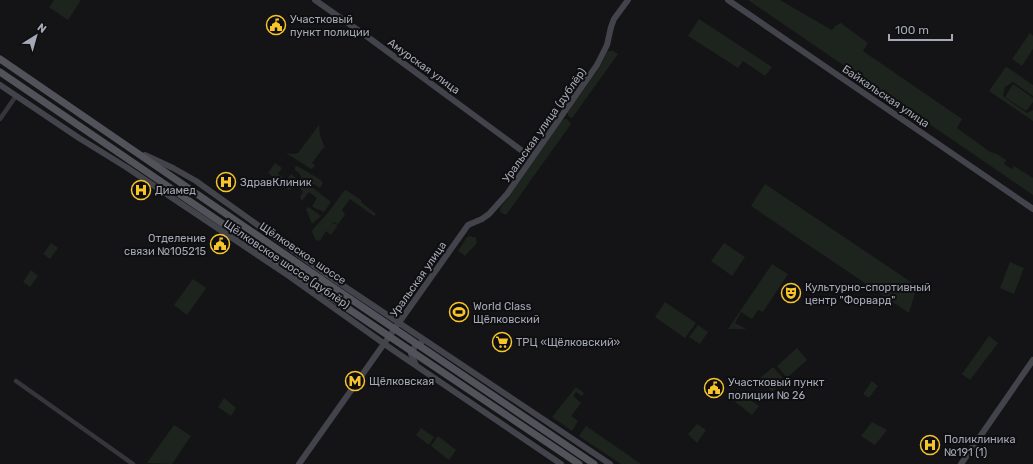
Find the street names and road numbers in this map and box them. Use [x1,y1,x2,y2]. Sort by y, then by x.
street label: Амурская улица [385,36,462,97]
street label: Байкальская улица [840,62,932,130]
street label: Уральская улица (дублёр) [500,65,589,185]
street label: Щёлковское шоссе (дублёр) [221,217,352,312]
street label: Щёлковское шоссе [257,220,348,287]
street label: Уральская улица [388,239,449,319]

